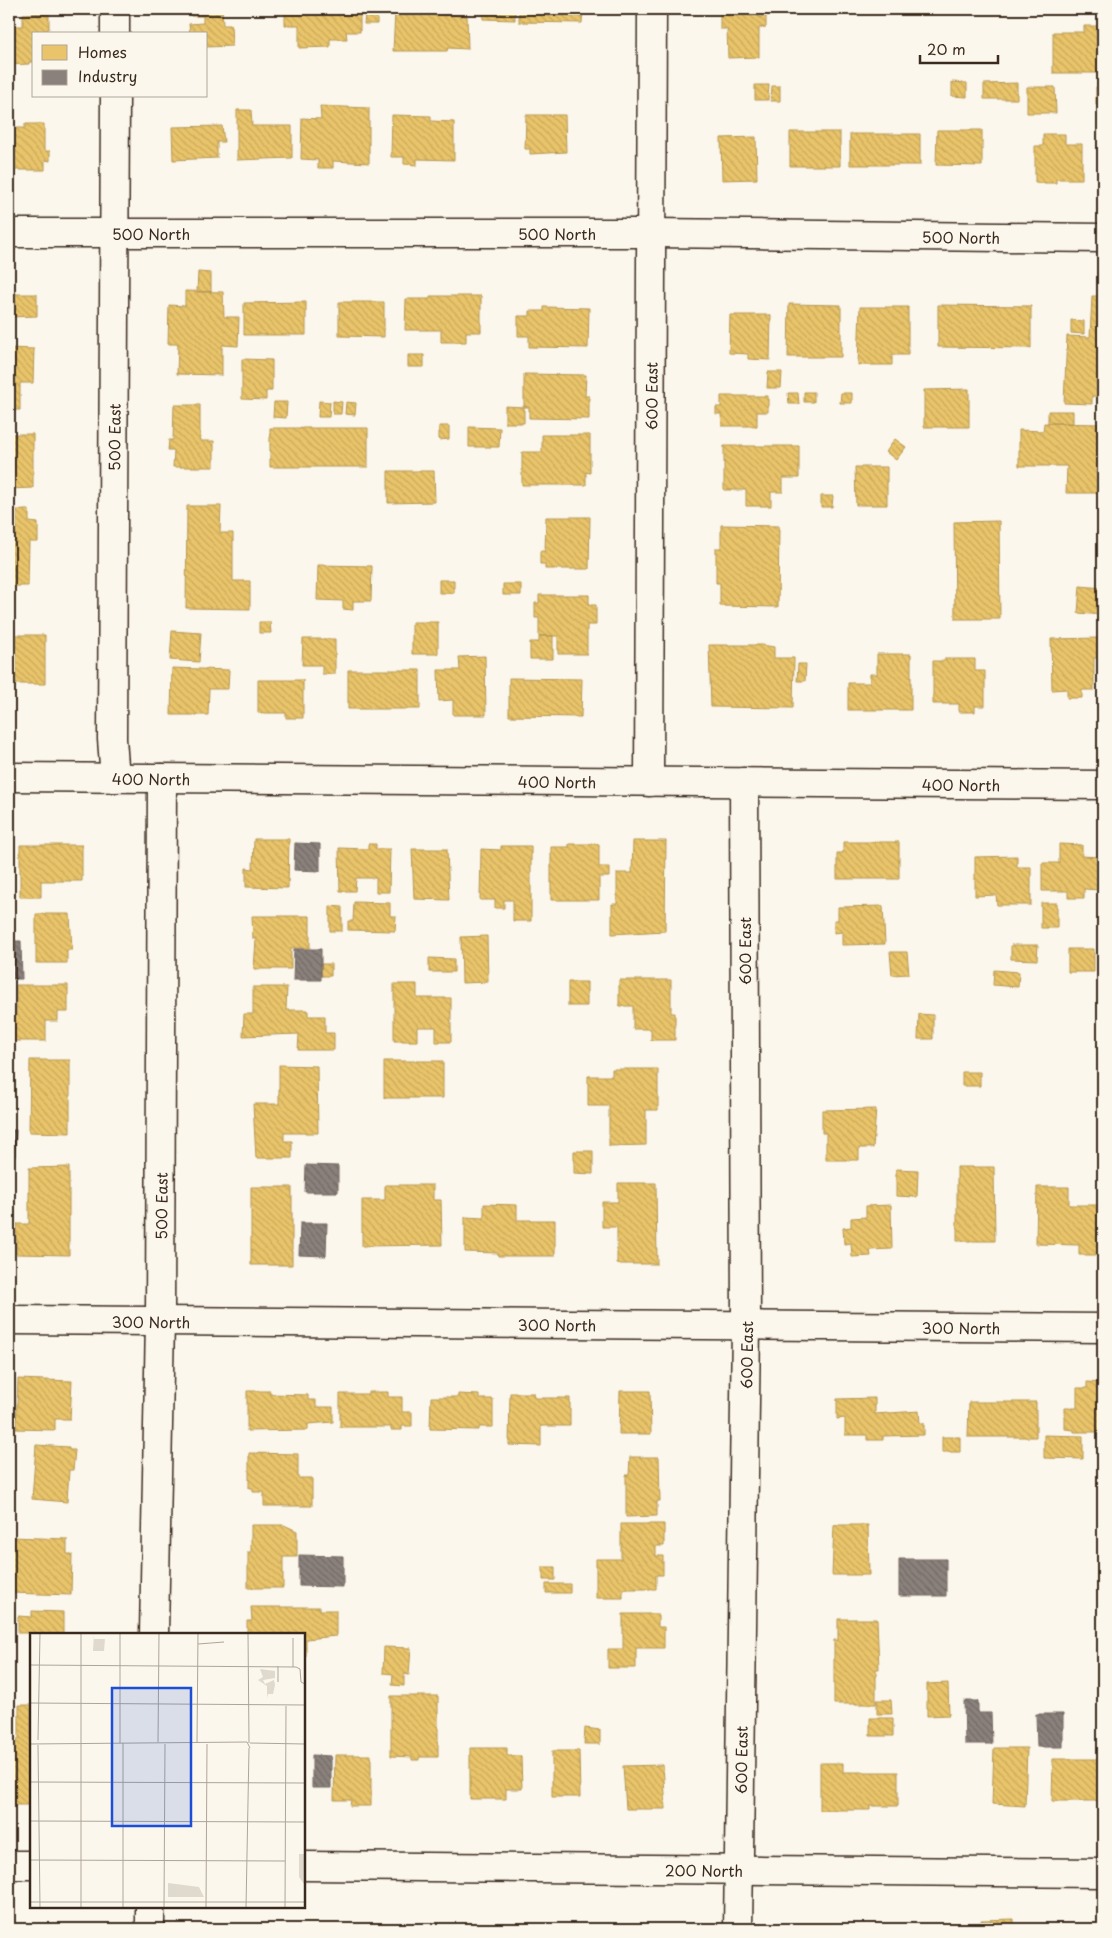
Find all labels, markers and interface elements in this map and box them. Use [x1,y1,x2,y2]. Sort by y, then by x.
legend [32,32,208,98]
scale bar [920,32,997,64]
text: 20 m [927,37,966,60]
text: Homes [78,40,127,63]
text: Industry [78,64,137,87]
street label: 500 North [112,222,190,245]
street label: 500 North [518,222,596,245]
street label: 500 North [922,224,1000,248]
street label: 600 East [639,362,662,430]
street label: 500 East [102,403,125,471]
street label: 400 North [112,766,190,790]
street label: 400 North [518,769,596,793]
street label: 400 North [922,772,1000,796]
street label: 600 East [733,917,756,985]
street label: 500 East [149,1172,172,1240]
street label: 300 North [112,1309,190,1333]
street label: 300 North [518,1312,596,1336]
street label: 300 North [922,1315,1000,1339]
street label: 600 East [734,1321,758,1389]
inset map [30,1633,305,1908]
street label: 600 East [728,1726,752,1794]
street label: 200 North [665,1858,743,1881]

